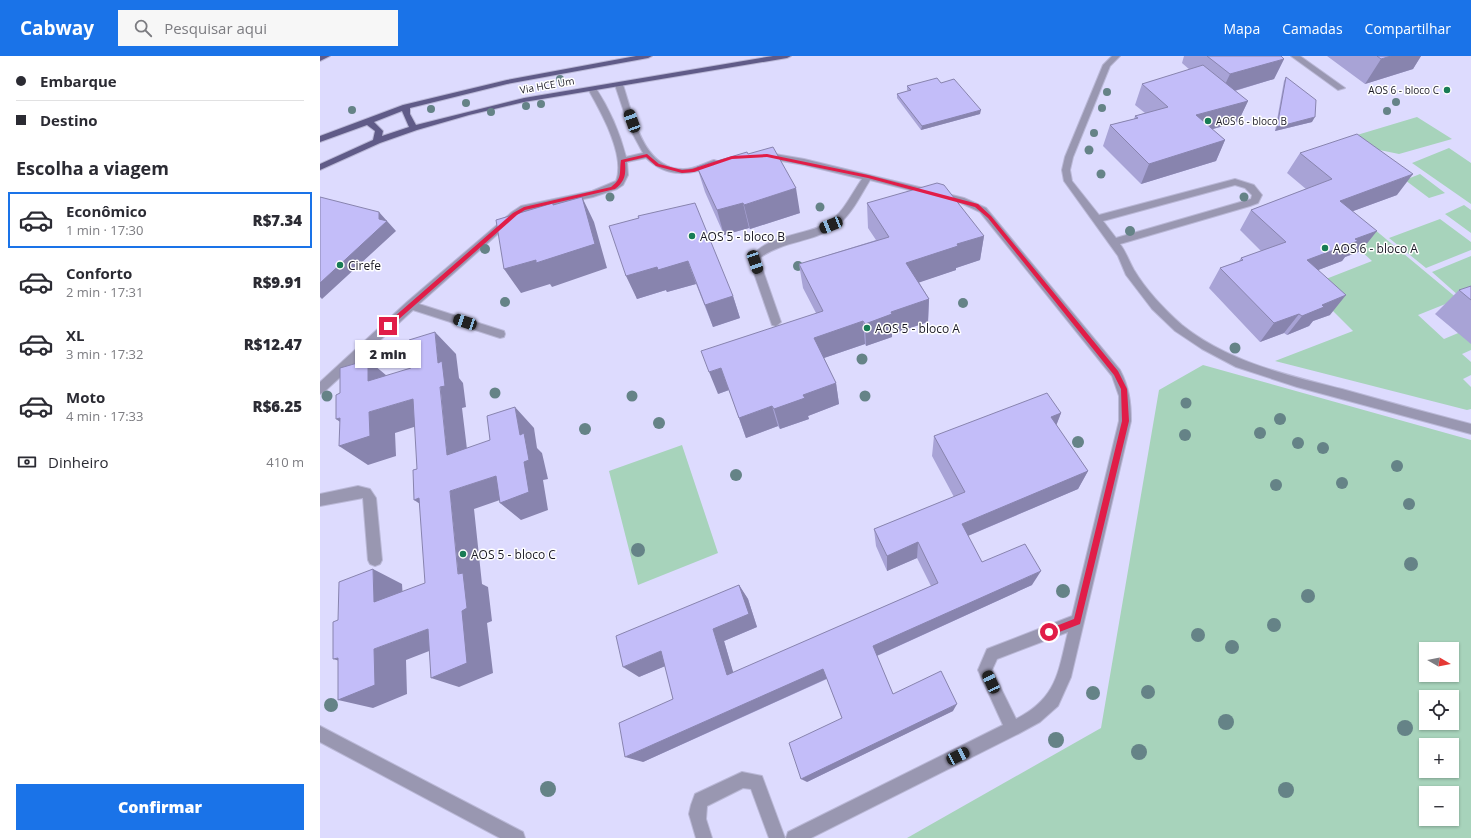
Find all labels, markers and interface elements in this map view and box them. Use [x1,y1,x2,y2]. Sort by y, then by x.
search box [118,10,398,46]
text: Cabway [20,15,94,41]
icon: search [132,17,154,39]
text: Pesquisar aqui [164,18,267,38]
text: Mapa [1224,19,1260,38]
text: Camadas [1282,19,1343,38]
text: Compartilhar [1365,19,1451,38]
text: Embarque [40,71,117,91]
street label: Via HCE Um [519,73,575,97]
place label: AOS 6 - bloco C [1368,83,1439,97]
marker: AOS 6 - bloco C [1442,85,1452,95]
car [622,108,642,134]
text: Destino [40,110,98,130]
place label: AOS 6 - bloco B [1216,114,1287,128]
marker: AOS 6 - bloco B [1203,116,1213,126]
text: Escolha a viagem [16,156,169,180]
text: Econômico [66,201,147,221]
icon: car [18,202,54,238]
text: R$7.34 [252,210,302,230]
car [818,215,844,235]
text: 1 min · 17:30 [66,221,143,239]
place label: AOS 5 - bloco B [700,228,785,245]
marker: AOS 5 - bloco B [687,231,697,241]
place label: AOS 6 - bloco A [1333,240,1418,257]
marker: AOS 6 - bloco A [1320,243,1330,253]
car [745,249,765,275]
place label: Cirefe [348,257,381,274]
marker: Cirefe [335,260,345,270]
text: Conforto [66,263,132,283]
icon: car [18,264,54,300]
text: R$9.91 [252,272,302,292]
text: 2 min · 17:31 [66,283,143,301]
car [452,313,478,331]
route end [379,317,397,335]
place label: AOS 5 - bloco A [875,320,960,337]
marker: AOS 5 - bloco A [862,323,872,333]
text: XL [66,325,84,345]
icon: car [18,326,54,362]
text: R$12.47 [244,334,302,354]
callout: 2 min [355,340,421,368]
text: 3 min · 17:32 [66,345,143,363]
text: 2 min [370,345,406,363]
text: Moto [66,387,105,407]
icon: car [18,388,54,424]
text: R$6.25 [252,396,302,416]
text: 4 min · 17:33 [66,407,143,425]
icon: cash [16,451,38,473]
text: Dinheiro [48,452,108,472]
text: 410 m [266,453,304,471]
place label: AOS 5 - bloco C [471,546,556,563]
marker: AOS 5 - bloco C [458,549,468,559]
route start [1040,623,1058,641]
north arrow [1419,642,1459,682]
map controls [1419,642,1459,826]
car [980,669,1002,695]
button: locate [1419,690,1459,730]
button: + [1419,738,1459,778]
car [945,745,971,767]
button: Confirmar [16,784,304,830]
button: − [1419,786,1459,826]

